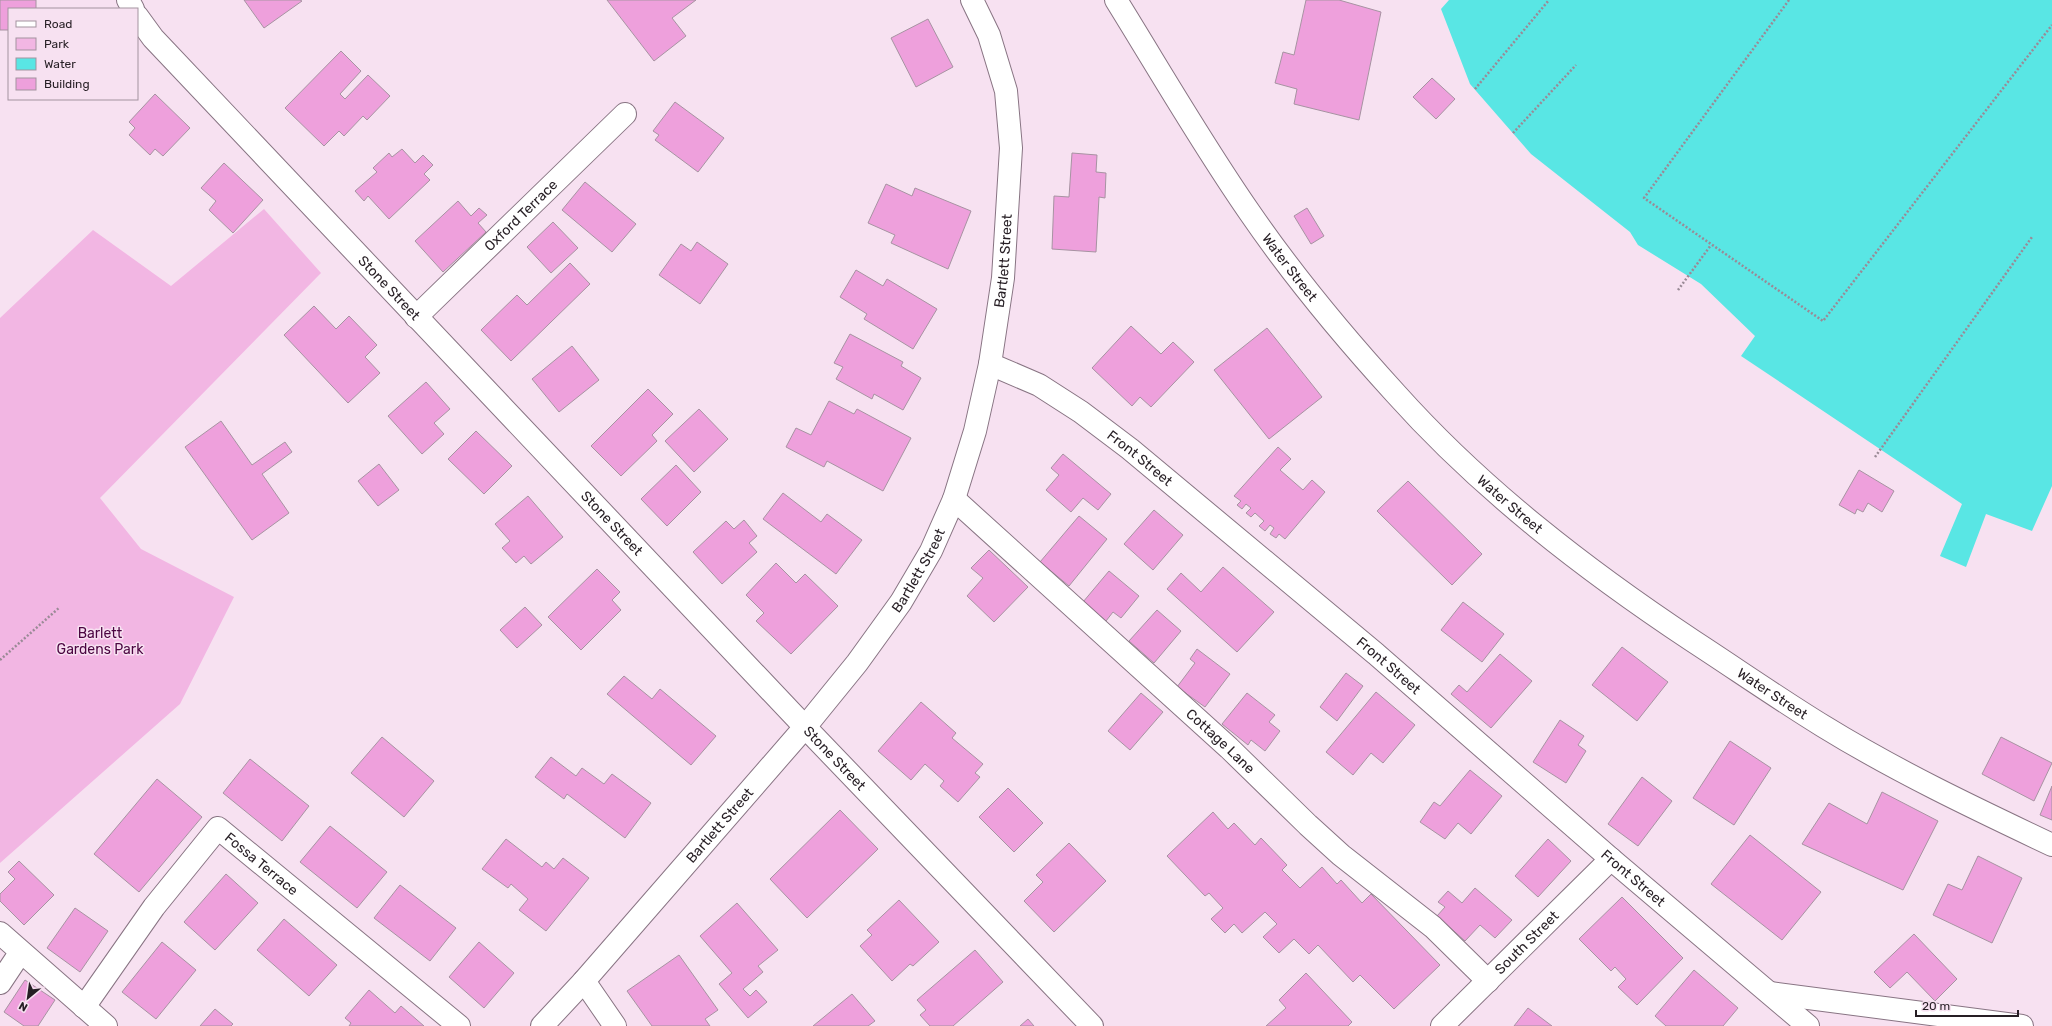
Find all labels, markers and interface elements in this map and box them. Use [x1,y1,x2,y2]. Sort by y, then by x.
legend [8,8,138,100]
text: Road [44,17,72,31]
text: Park [44,37,70,51]
text: Water [44,57,76,71]
text: Building [44,77,90,91]
street label: Oxford Terrace [481,176,561,255]
street label: Bartlett Street [991,213,1016,309]
street label: Water Street [1258,230,1321,305]
street label: Stone Street [354,252,424,324]
street label: Front Street [1104,427,1176,490]
street label: Water Street [1473,472,1546,538]
street label: Stone Street [577,488,647,560]
street label: Bartlett Street [888,525,949,616]
park label: Barlett Gardens Park [57,625,144,658]
street label: Front Street [1353,634,1424,698]
street label: Water Street [1734,665,1811,724]
street label: Cottage Lane [1182,705,1258,777]
street label: Stone Street [800,723,870,795]
street label: Bartlett Street [683,784,757,867]
street label: Fossa Terrace [221,829,301,899]
street label: Front Street [1597,846,1669,911]
street label: South Street [1491,907,1563,978]
north arrow [8,978,48,1018]
scale bar [1916,992,2018,1018]
text: N [17,999,30,1014]
text: 20 m [1922,999,1950,1013]

